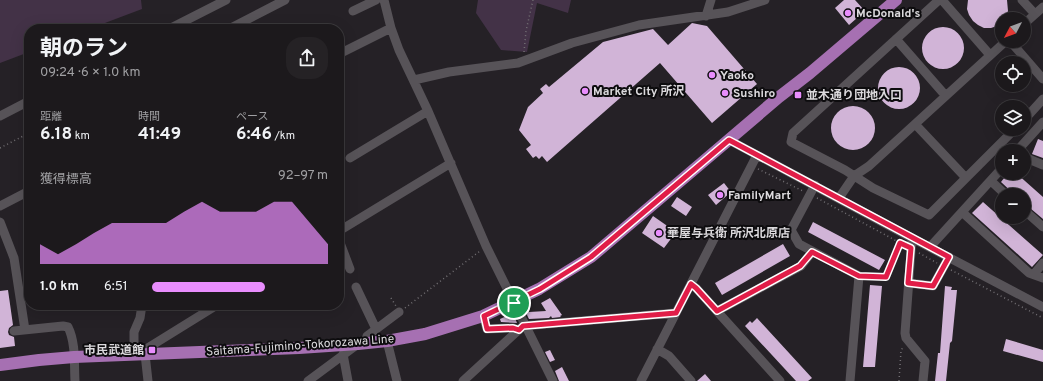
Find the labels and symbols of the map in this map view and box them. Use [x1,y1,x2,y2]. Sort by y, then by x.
place label: McDonald's [856,6,920,22]
marker: McDonald's [843,8,853,18]
north arrow [995,12,1031,48]
place label: Yaoko [720,68,754,84]
marker: Yaoko [707,70,717,80]
place label: Market City 所沢 [593,84,685,100]
marker: Market City 所沢 [580,86,590,96]
place label: Sushiro [733,86,776,102]
marker: Sushiro [720,88,730,98]
place label: 並木通り団地入口 [806,88,902,104]
marker: 並木通り団地入口 [793,90,803,100]
place label: FamilyMart [728,188,791,204]
marker: FamilyMart [715,190,725,200]
place label: 華屋与兵衛 所沢北原店 [667,226,790,242]
marker: 華屋与兵衛 所沢北原店 [654,228,664,238]
pin [497,286,531,320]
street label: Saitama-Fujimino-Tokorozawa Line [205,331,395,361]
place label: 市民武道館 [84,343,144,359]
marker: 市民武道館 [147,345,157,355]

